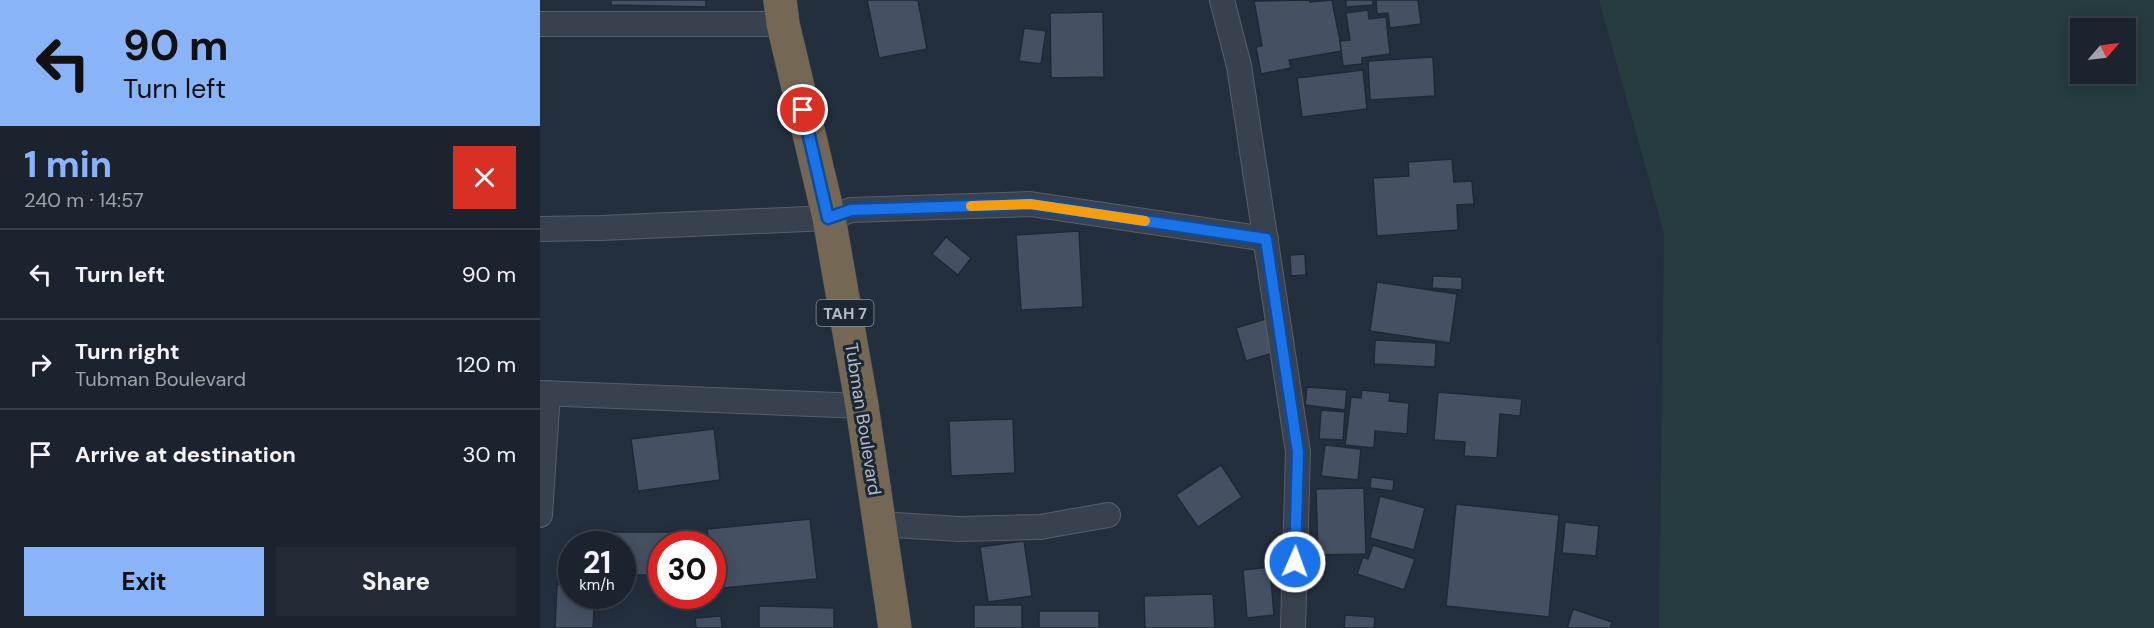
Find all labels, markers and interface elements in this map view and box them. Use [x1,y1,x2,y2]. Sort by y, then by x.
text: 90 m [123,18,229,73]
north arrow [2070,18,2136,84]
map controls [2070,18,2136,84]
icon: left [24,24,102,102]
text: Turn left [123,71,226,106]
pin [777,84,828,135]
icon: arrive [786,93,819,126]
text: 1 min [24,141,112,188]
button: close [453,146,516,209]
text: 240 m · 14:57 [24,187,144,213]
icon: left [24,258,57,291]
text: Turn left [75,260,165,289]
text: 90 m [462,260,516,289]
road number: TAH 7 [816,300,874,326]
text: Turn right [75,337,180,366]
street label: Tubman Boulevard [839,341,887,497]
icon: right [24,348,57,381]
text: 120 m [456,350,516,379]
text: Tubman Boulevard [75,366,246,392]
icon: arrive [24,438,57,471]
text: Arrive at destination [75,440,296,469]
text: 30 m [462,440,516,469]
position arrow [1263,530,1327,594]
speed limit sign: 30 [648,531,726,609]
text: 21 [583,543,611,582]
button: Exit [24,547,264,616]
button: Share [276,547,516,616]
text: km/h [579,575,615,595]

